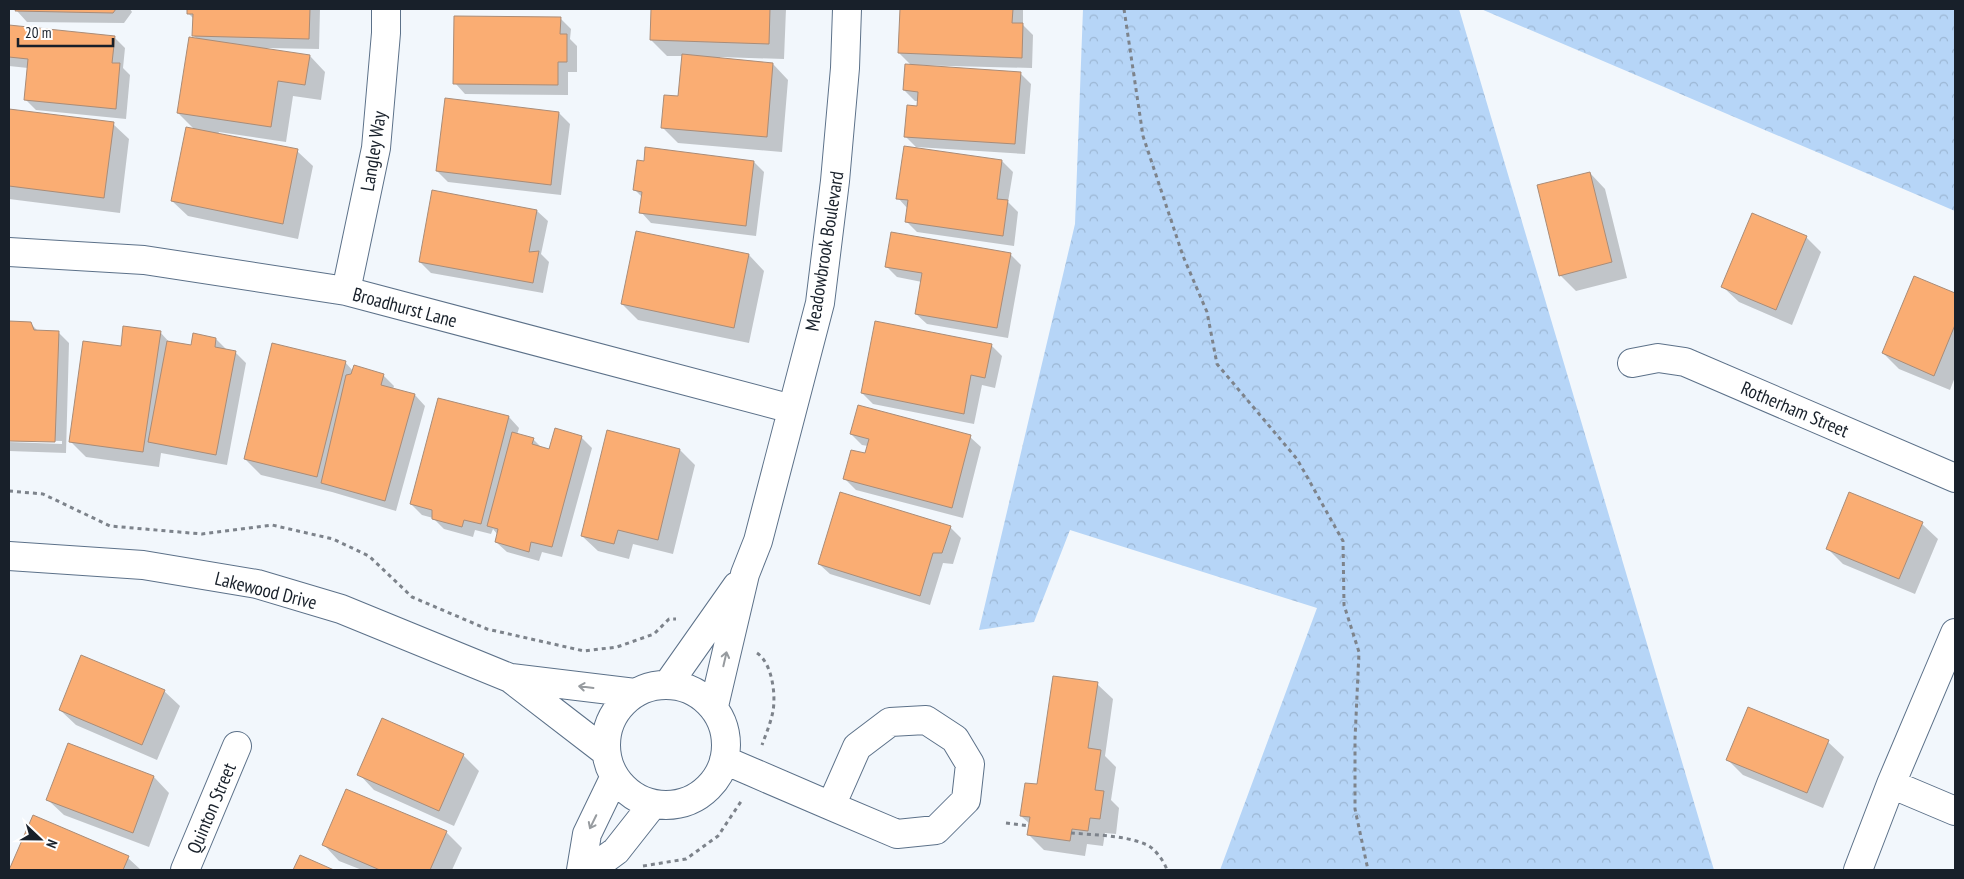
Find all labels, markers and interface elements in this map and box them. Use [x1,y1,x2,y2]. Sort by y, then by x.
scale bar [18,15,112,47]
text: 20 m [25,23,51,42]
street label: Langley Way [355,108,391,193]
street label: Meadowbrook Boulevard [800,169,848,333]
street label: Broadhurst Lane [350,282,460,332]
street label: Rotherham Street [1737,376,1853,443]
street label: Lakewood Drive [212,566,320,614]
one-way arrow [721,651,730,667]
one-way arrow [579,682,595,692]
street label: Quinton Street [181,758,241,857]
north arrow [15,814,65,864]
one-way arrow [588,814,597,829]
text: N [42,837,62,851]

